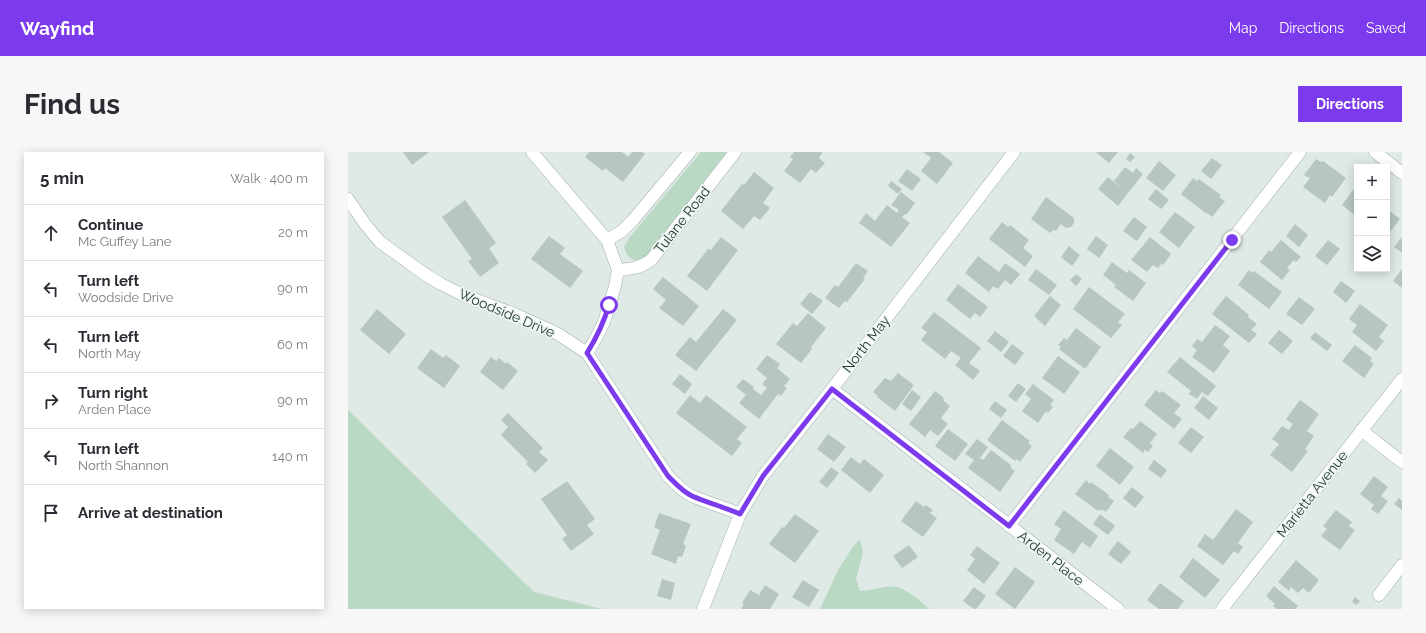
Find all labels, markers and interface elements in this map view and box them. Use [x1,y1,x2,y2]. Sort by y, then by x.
text: Wayfind [20,17,94,39]
text: Map [1229,20,1257,36]
text: Directions [1279,20,1344,36]
text: Saved [1366,20,1406,36]
button: Directions [1298,86,1402,122]
text: Find us [24,88,120,121]
map controls [1354,164,1390,272]
button: + [1354,164,1390,200]
text: 5 min [40,168,84,188]
text: Walk · 400 m [230,171,308,186]
street label: Tulane Road [651,183,713,257]
button: − [1354,200,1390,236]
text: Continue [78,216,143,234]
icon: ahead [40,222,62,244]
text: 20 m [278,225,308,240]
route end [1223,231,1241,249]
text: Mc Guffey Lane [78,234,171,249]
button: layers [1354,236,1390,272]
text: Turn left [78,272,139,290]
icon: left [40,278,62,300]
text: 90 m [277,281,308,296]
street label: Woodside Drive [457,286,557,340]
text: Woodside Drive [78,290,173,305]
route start [600,296,618,314]
street label: North May [839,312,893,376]
text: Turn left [78,328,139,346]
icon: left [40,334,62,356]
text: 60 m [277,337,308,352]
text: North May [78,346,141,361]
text: Turn right [78,384,148,402]
icon: right [40,390,62,412]
text: 90 m [277,393,308,408]
text: Arden Place [78,402,151,417]
text: Turn left [78,440,139,458]
icon: left [40,446,62,468]
street label: Marietta Avenue [1273,448,1351,540]
text: 140 m [272,449,308,464]
text: North Shannon [78,458,169,473]
icon: arrive [40,502,62,524]
text: Arrive at destination [78,504,223,522]
street label: Arden Place [1015,527,1087,589]

